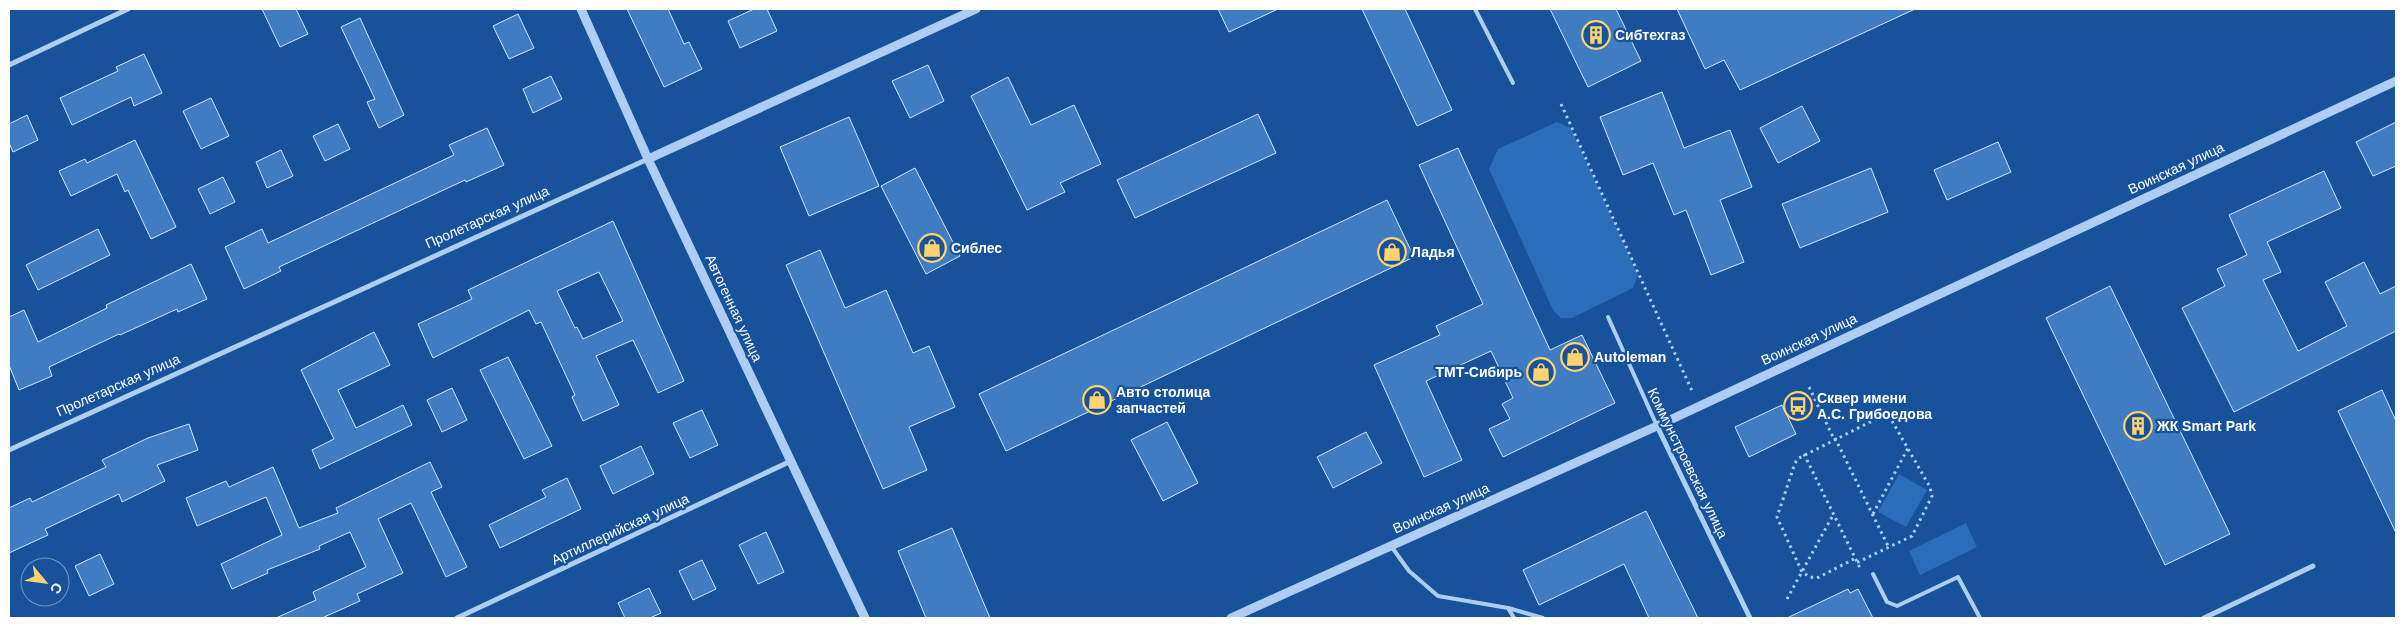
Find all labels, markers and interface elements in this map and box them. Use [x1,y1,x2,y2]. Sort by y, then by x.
building icon: Сибтехгаз [1581,20,1611,50]
place label: Сибтехгаз [1615,27,1685,43]
street label: Воинская улица [2126,139,2227,197]
street label: Пролетарская улица [423,182,552,252]
shop icon: Сиблес [917,233,947,263]
shop icon: Ладья [1377,237,1407,267]
place label: Сиблес [951,240,1002,256]
place label: Ладья [1411,244,1455,260]
street label: Автогенная улица [702,252,766,364]
street label: Воинская улица [1759,310,1860,368]
shop icon: Autoleman [1560,342,1590,372]
place label: Autoleman [1594,349,1666,365]
street label: Пролетарская улица [54,350,183,420]
shop icon: ТМТ-Сибирь [1526,357,1556,387]
place label: ТМТ-Сибирь [1435,364,1522,380]
place label: Авто столица запчастей [1116,384,1211,416]
shop icon: Авто столица запчастей [1082,385,1112,415]
street label: Коммунстроевская улица [1645,385,1732,541]
place label: Сквер имени А.С. Грибоедова [1817,390,1932,422]
bus stop icon: Сквер имени А.С. Грибоедова [1783,391,1813,421]
building icon: ЖК Smart Park [2123,411,2153,441]
place label: ЖК Smart Park [2156,418,2256,434]
street label: Воинская улица [1390,479,1492,536]
street label: Артиллерийская улица [549,490,691,568]
north arrow [20,557,70,607]
text: С [47,580,66,597]

